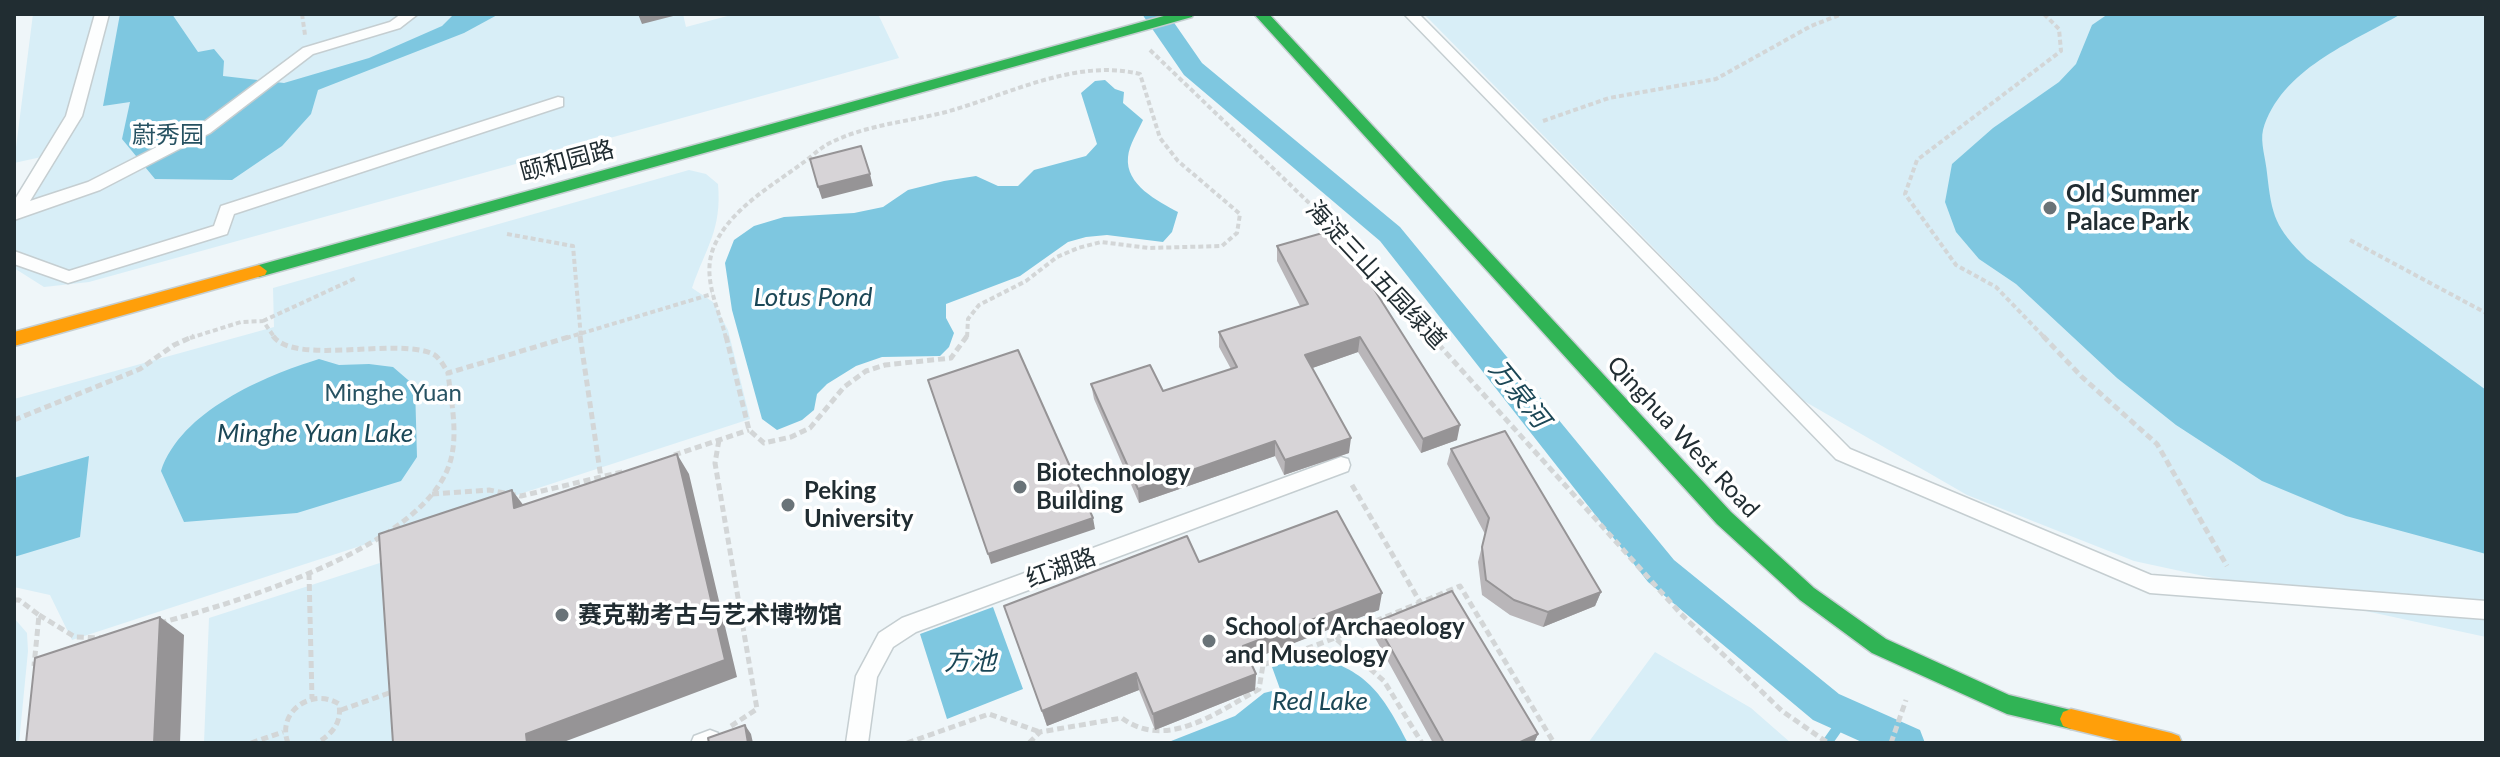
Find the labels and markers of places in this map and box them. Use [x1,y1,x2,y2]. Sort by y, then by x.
place label: Old Summer Palace Park [2066,180,2199,236]
marker: Old Summer Palace Park [2041,199,2059,217]
place label: Biotechnology Building [1036,459,1190,515]
place label: Peking University [804,477,913,533]
marker: Biotechnology Building [1011,478,1029,496]
marker: Peking University [779,496,797,514]
place label: 赛克勒考古与艺术博物馆 [578,601,842,629]
marker: 赛克勒考古与艺术博物馆 [553,606,571,624]
place label: School of Archaeology and Museology [1225,613,1465,669]
marker: School of Archaeology and Museology [1200,632,1218,650]

